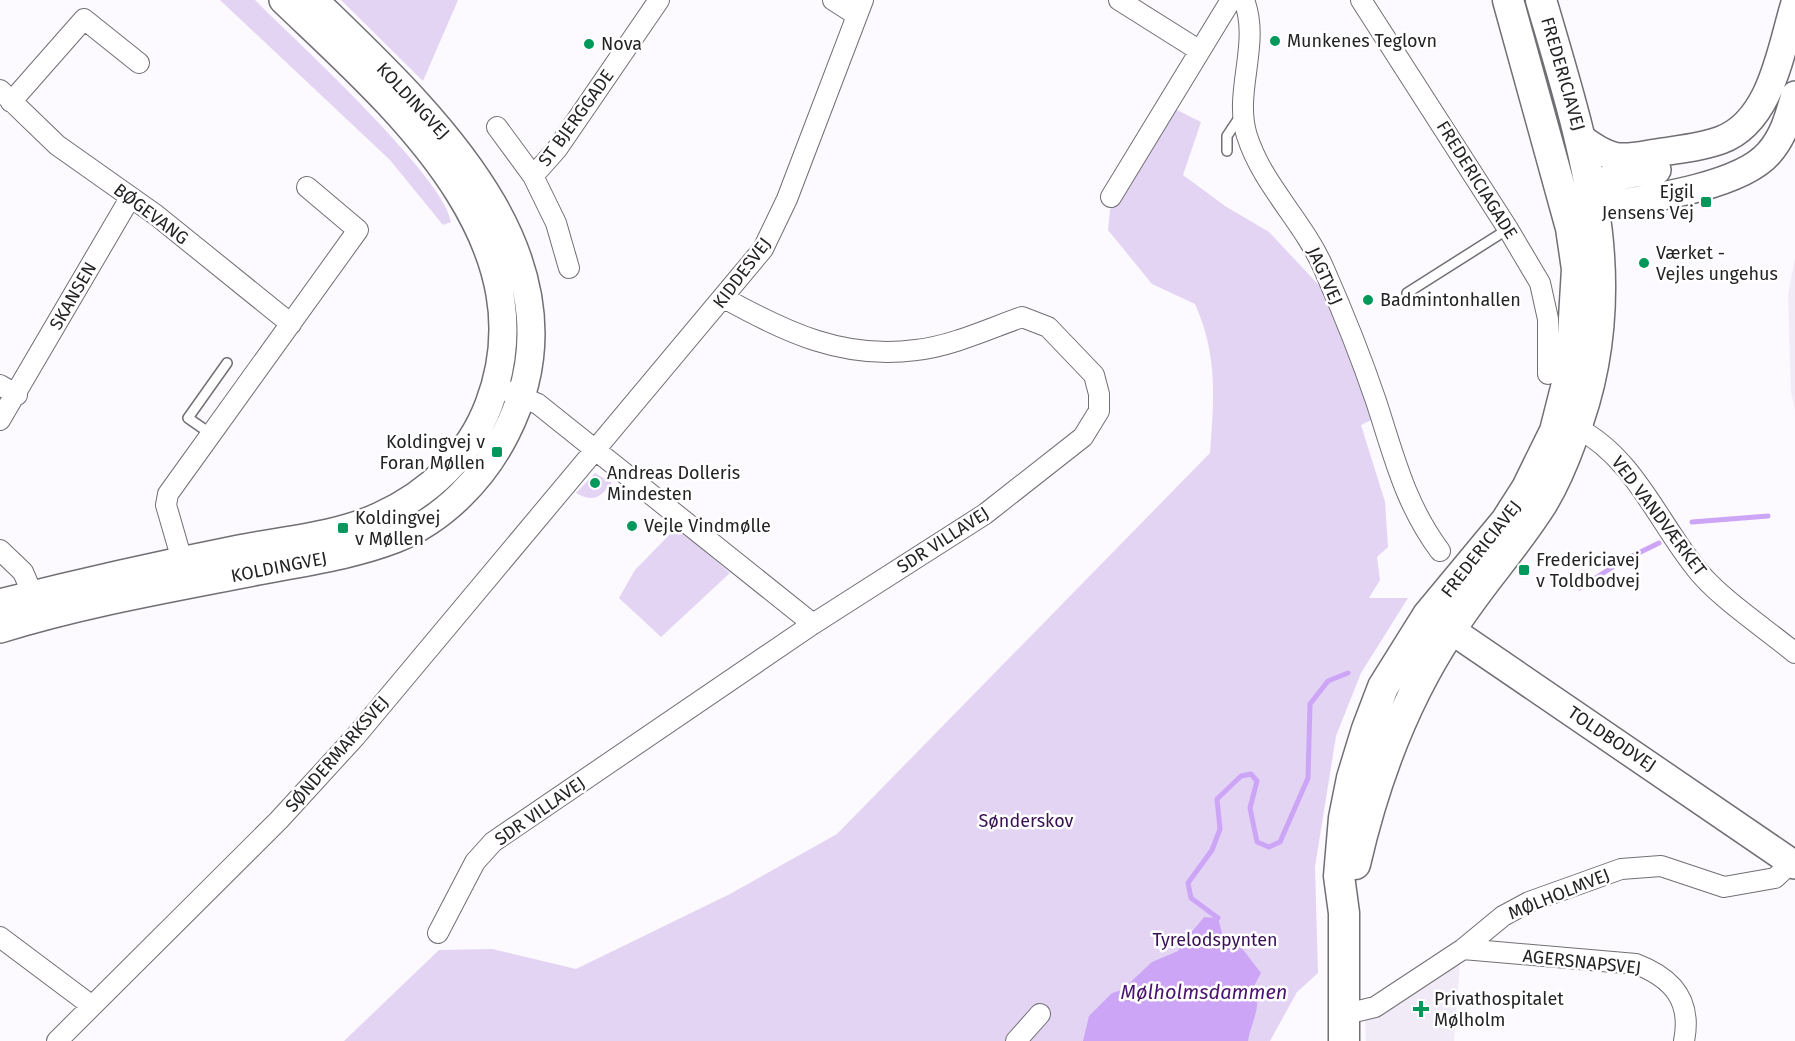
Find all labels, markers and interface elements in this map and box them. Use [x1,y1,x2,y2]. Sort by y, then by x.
street label: FREDERICIAVEJ [1536,15,1590,133]
place label: Munkenes Teglovn [1287,30,1437,52]
place label: Nova [601,33,642,55]
marker: Munkenes Teglovn [1268,34,1282,48]
marker: Nova [582,37,596,51]
street label: KOLDINGVEJ [372,58,454,144]
street label: ST BJERGGADE [534,65,618,171]
street label: FREDERICIAGADE [1432,117,1522,243]
street label: BØGEVANG [109,179,193,249]
place label: Ejgil Jensens Vej [1602,181,1694,224]
marker: Ejgil Jensens Vej [1699,195,1713,209]
street label: KIDDESVEJ [708,233,776,313]
place label: Værket - Vejles ungehus [1656,242,1778,285]
street label: JAGTVEJ [1303,244,1347,308]
marker: Værket - Vejles ungehus [1637,256,1651,270]
street label: SKANSEN [45,258,101,334]
place label: Badmintonhallen [1380,289,1521,311]
marker: Badmintonhallen [1361,293,1375,307]
place label: Koldingvej v Foran Møllen [380,431,485,474]
marker: Koldingvej v Foran Møllen [490,445,504,459]
street label: VED VANDVÆRKET [1607,452,1712,581]
place label: Andreas Dolleris Mindesten [607,462,740,505]
marker: Andreas Dolleris Mindesten [588,476,602,490]
street label: FREDERICIAVEJ [1436,496,1526,602]
street label: SDR VILLAVEJ [893,502,993,578]
place label: Koldingvej v Møllen [355,507,440,550]
place label: Vejle Vindmølle [644,515,771,537]
marker: Vejle Vindmølle [625,519,639,533]
marker: Koldingvej v Møllen [336,521,350,535]
street label: KOLDINGVEJ [229,547,329,587]
place label: Fredericiavej v Toldbodvej [1536,549,1640,592]
marker: Fredericiavej v Toldbodvej [1517,563,1531,577]
street label: SØNDERMARKSVEJ [281,691,393,817]
street label: TOLDBODVEJ [1564,701,1660,777]
street label: SDR VILLAVEJ [491,772,589,850]
park label: Sønderskov [979,810,1074,832]
street label: MØLHOLMVEJ [1505,864,1613,924]
park label: Tyrelodspynten [1152,929,1278,951]
street label: AGERSNAPSVEJ [1522,945,1642,979]
water label: Mølholmsdammen [1121,980,1287,1004]
place label: Privathospitalet Mølholm [1434,988,1564,1031]
marker: Privathospitalet Mølholm [1412,1000,1430,1018]

